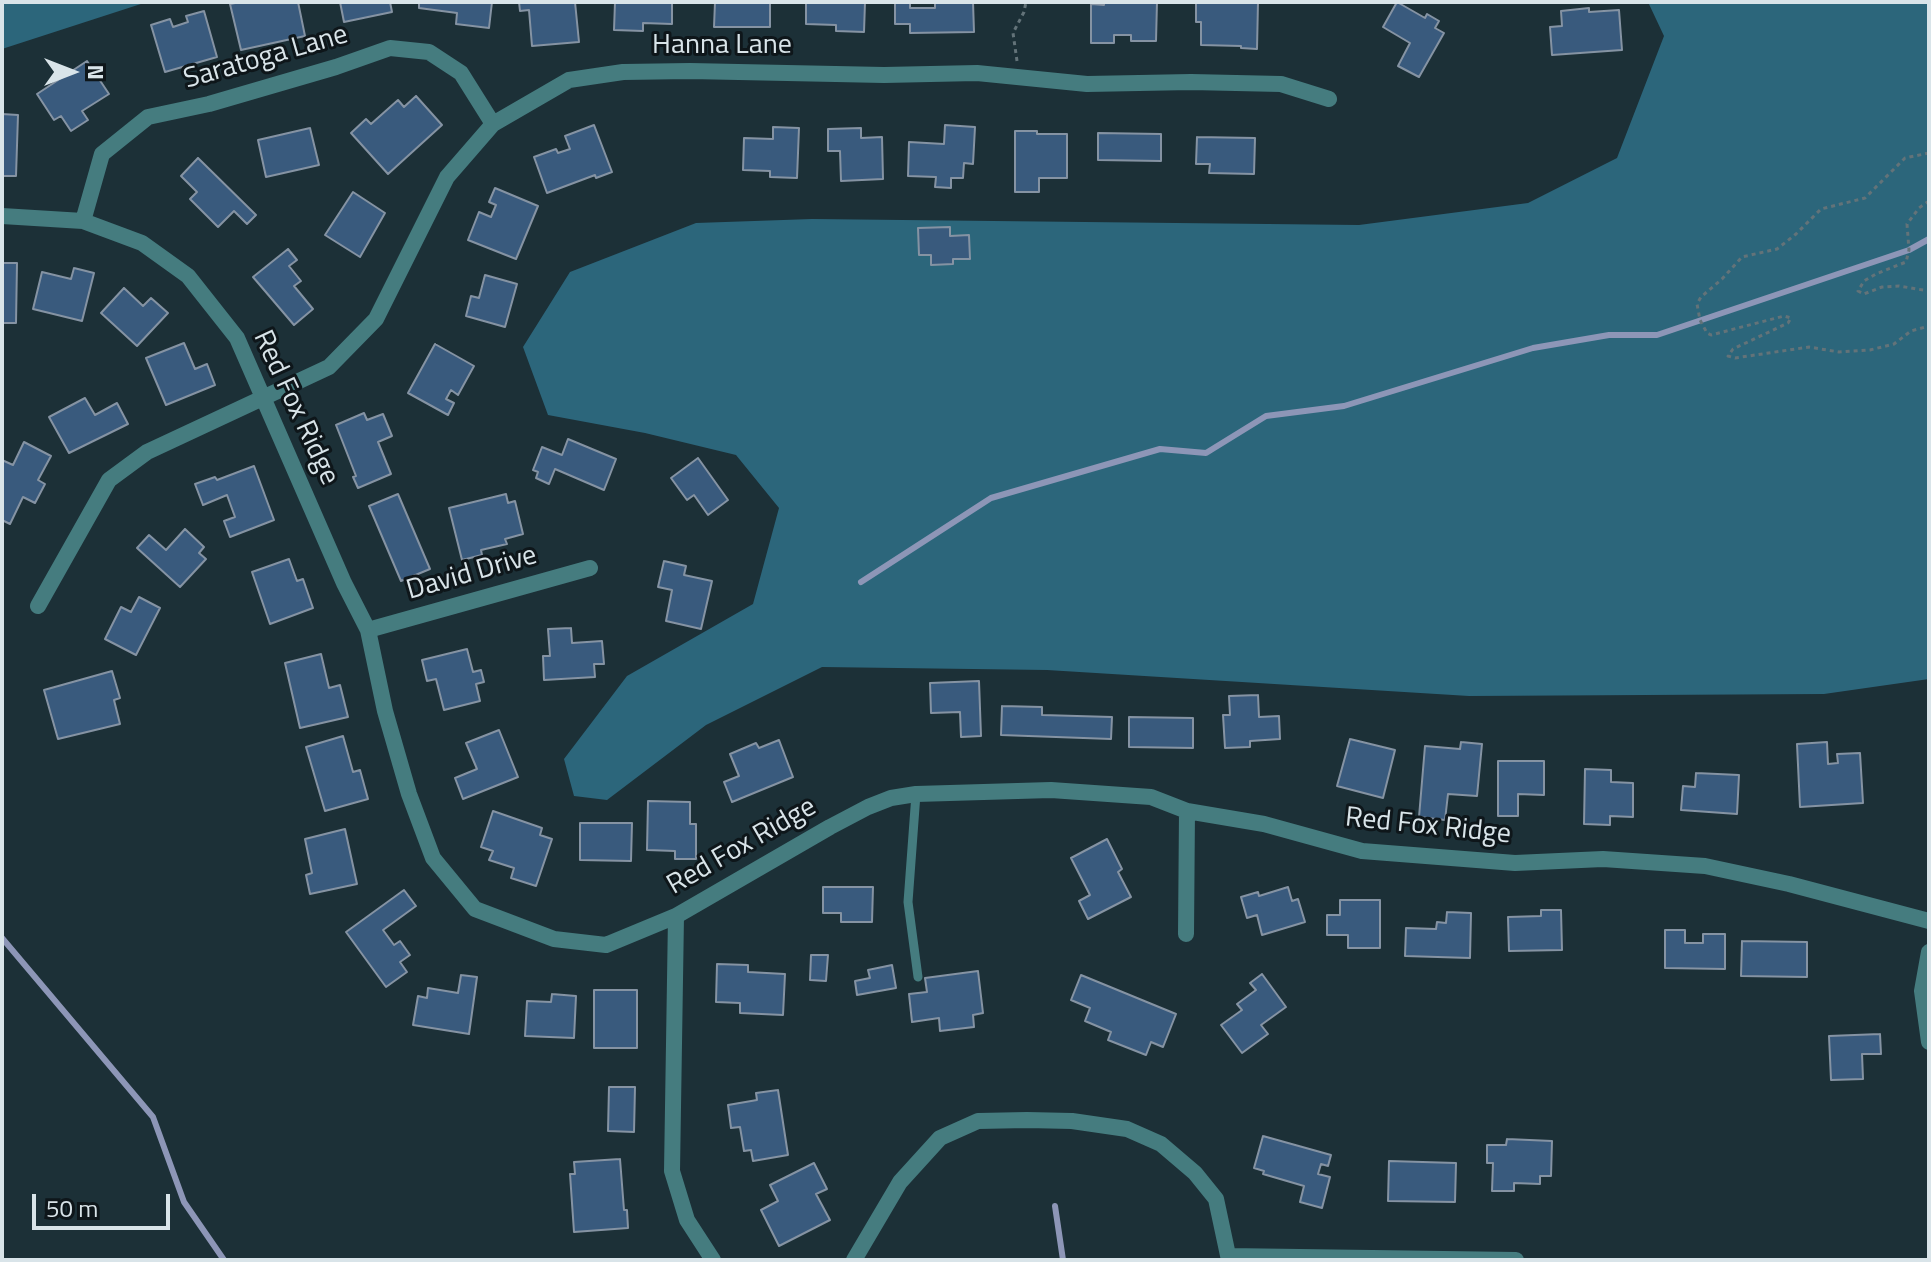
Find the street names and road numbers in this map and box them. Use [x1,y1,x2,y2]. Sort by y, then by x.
street label: Saratoga Lane [180,19,352,97]
street label: Hanna Lane [652,29,792,63]
street label: Red Fox Ridge [245,326,345,490]
street label: David Drive [403,539,541,609]
street label: Red Fox Ridge [662,791,822,903]
street label: Red Fox Ridge [1344,802,1512,852]

